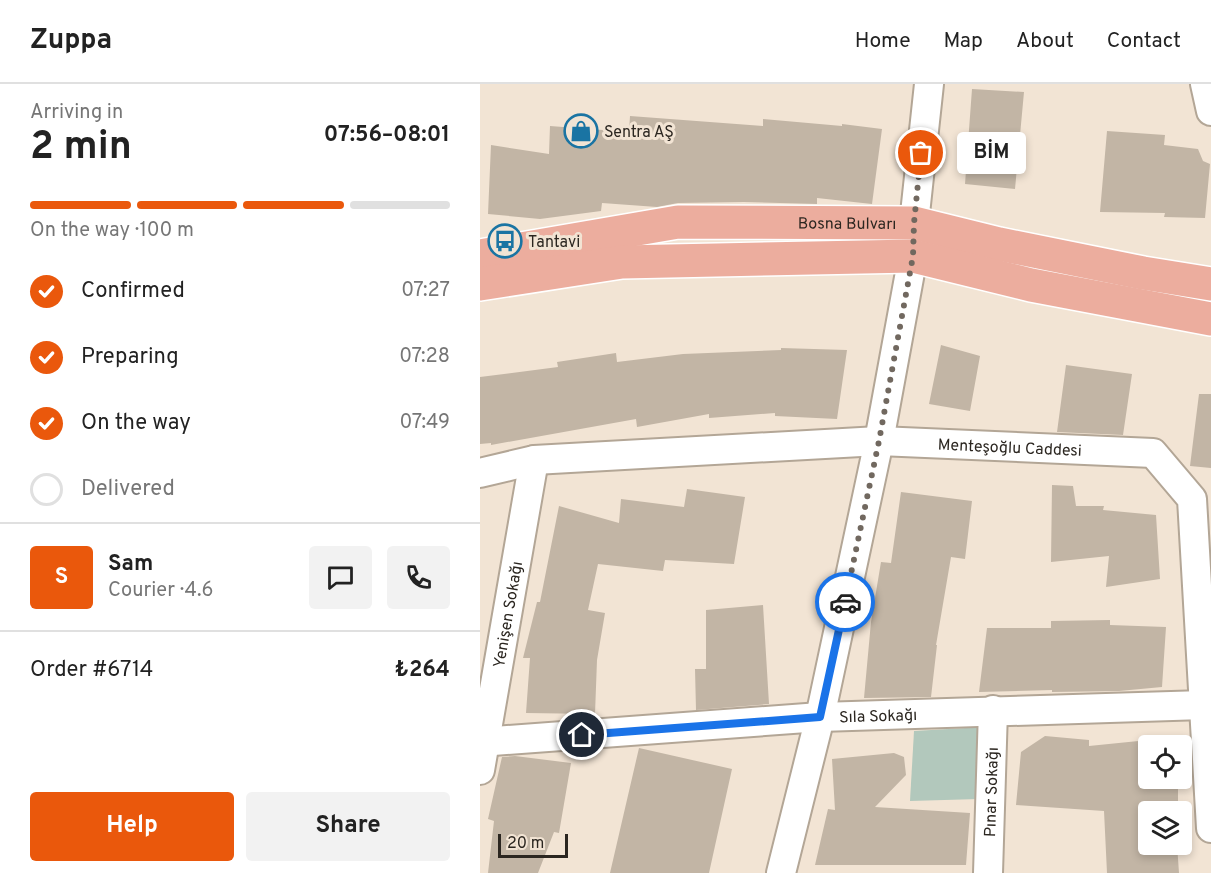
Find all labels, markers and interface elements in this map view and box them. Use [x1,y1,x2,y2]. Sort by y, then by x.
text: Zuppa [30,23,112,59]
text: Home [855,28,911,55]
text: Map [944,28,983,55]
text: About [1016,28,1074,55]
text: Contact [1107,28,1181,55]
text: Arriving in [30,100,123,126]
shop icon: Sentra AŞ [563,113,599,149]
text: 07:56–08:01 [324,122,450,149]
place label: Sentra AŞ [604,123,674,143]
text: 2 min [30,124,132,173]
pin [895,127,946,178]
callout: BİM [957,132,1026,174]
icon: bag [904,136,937,169]
text: BİM [974,140,1009,166]
street label: Bosna Bulvarı [798,215,896,235]
text: On the way · 100 m [30,218,194,244]
bus stop icon: Tantavi [487,223,523,259]
place label: Tantavi [528,233,580,253]
icon: check [30,275,63,308]
text: Confirmed [81,278,185,305]
text: 07:27 [401,278,450,304]
icon: check [30,341,63,374]
text: Preparing [81,344,179,371]
text: 07:28 [399,344,450,370]
icon: check [30,407,63,440]
text: On the way [81,410,191,437]
text: 07:49 [400,410,450,436]
street label: Menteşoğlu Caddesi [937,436,1082,462]
text: Delivered [81,476,175,503]
button: chat [309,546,372,609]
button: phone [387,546,450,609]
text: Sam [108,551,153,578]
street label: Yenişen Sokağı [490,560,528,669]
text: S [55,564,68,591]
courier [815,572,875,632]
text: Courier · 4.6 [108,578,213,604]
icon: car [829,586,862,619]
text: Order #6714 [30,657,153,684]
text: ₺264 [394,657,450,684]
street label: Sıla Sokağı [839,706,918,728]
pin [556,709,607,760]
icon: home [565,718,598,751]
map controls [1138,735,1192,855]
button: locate [1138,735,1192,789]
street label: Pınar Sokağı [981,747,1004,837]
button: Help [30,792,234,861]
button: Share [246,792,450,861]
button: layers [1138,801,1192,855]
scale bar [498,831,568,858]
text: 20 m [507,834,544,854]

